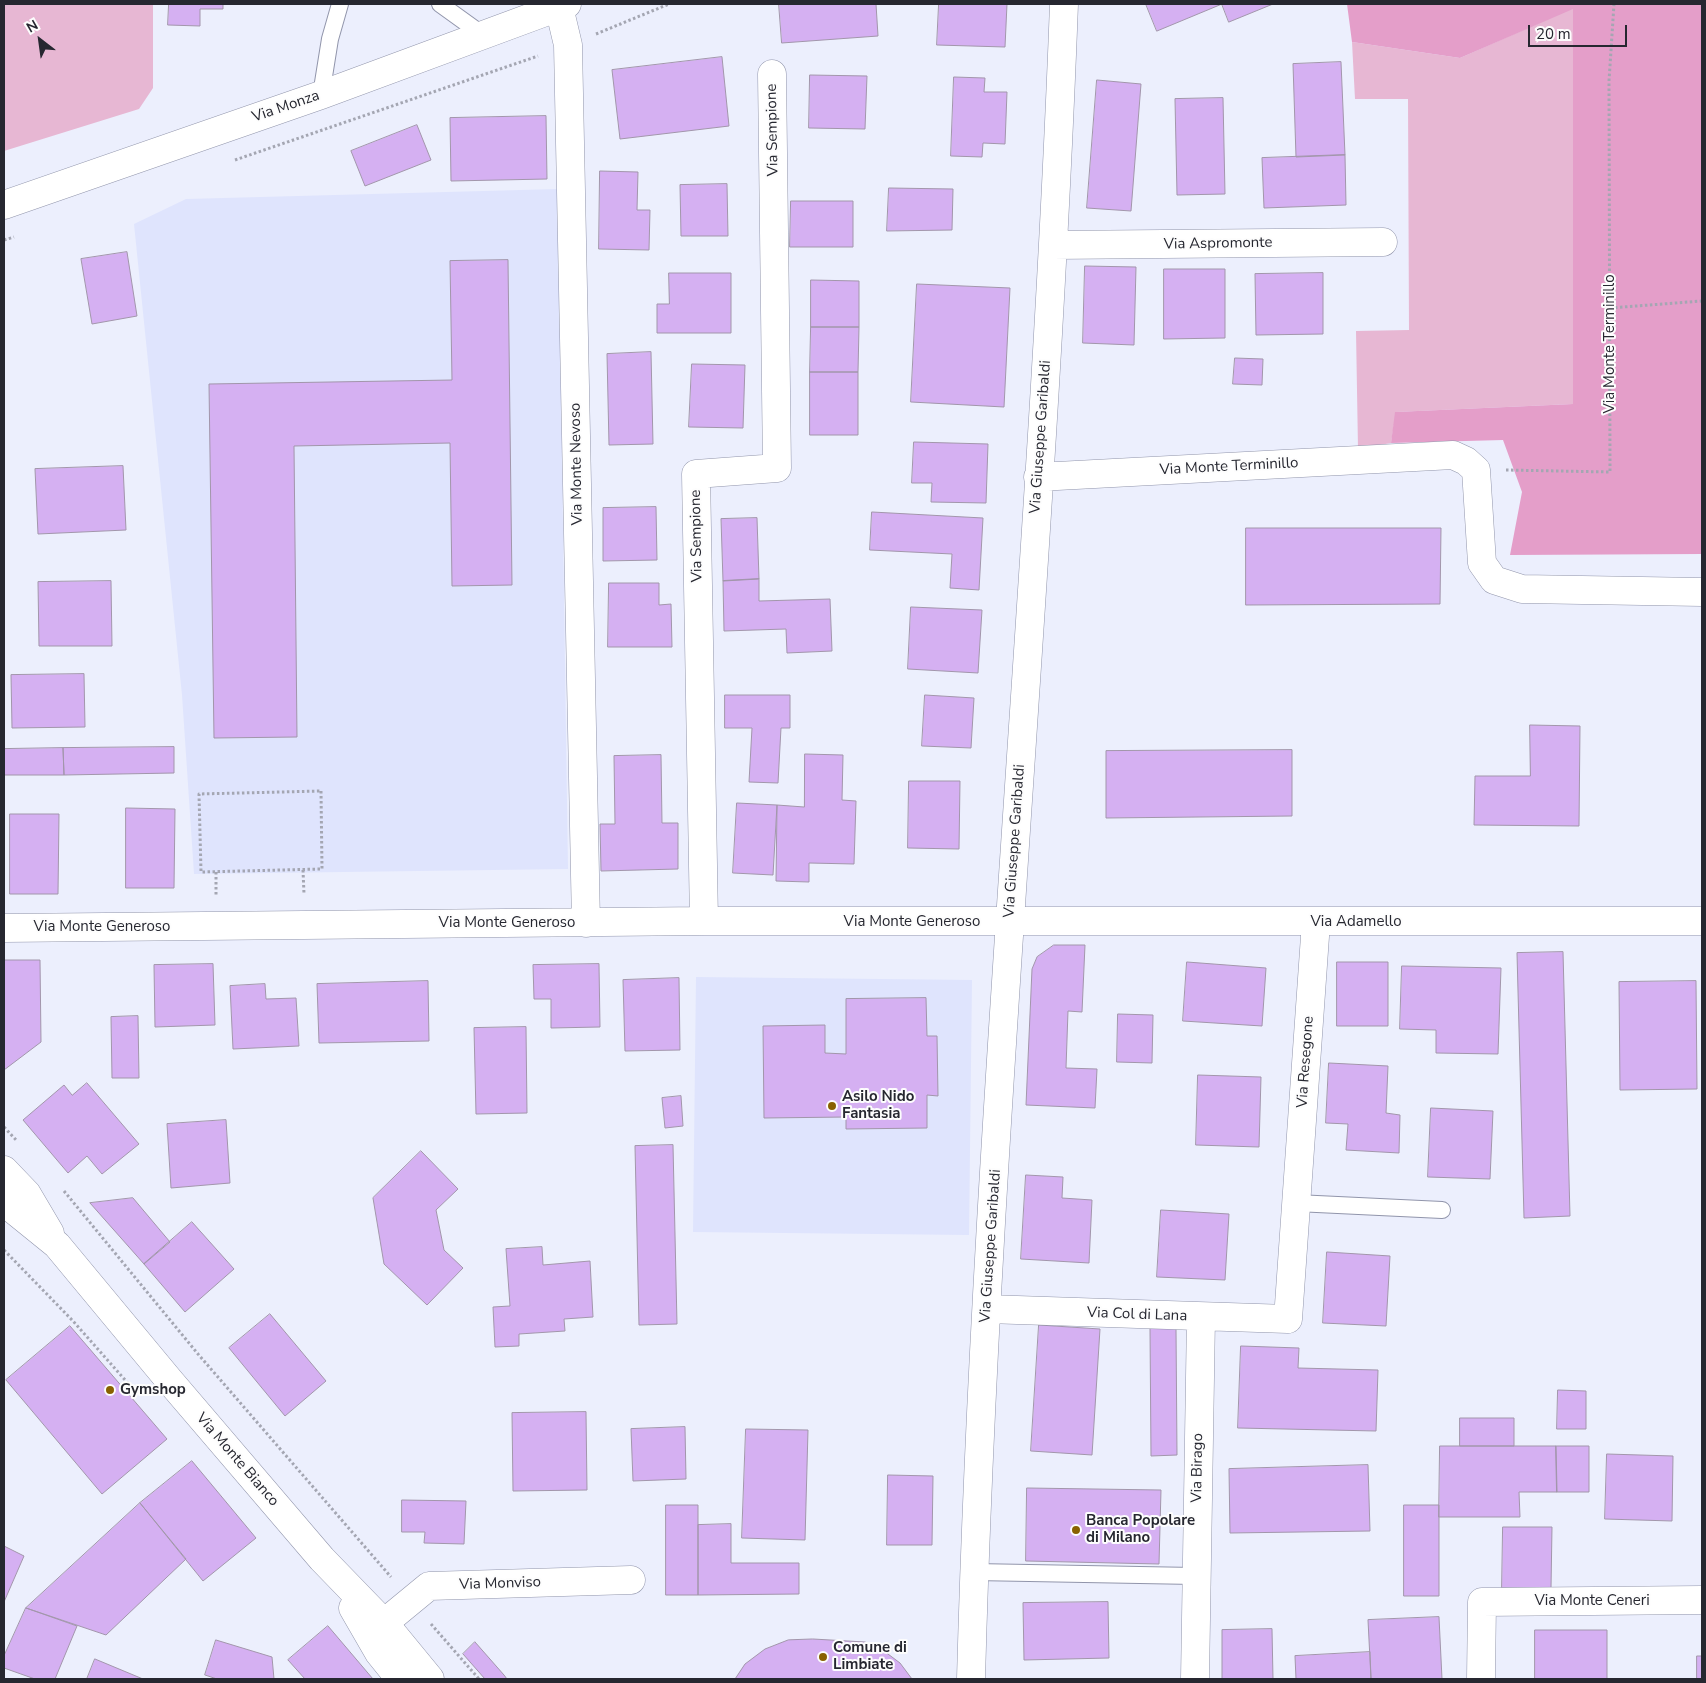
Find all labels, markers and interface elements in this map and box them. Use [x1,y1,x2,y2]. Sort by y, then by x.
north arrow [15,15,65,65]
scale bar [1531,15,1630,47]
text: N [23,16,42,37]
text: 20 m [1536,24,1571,44]
street label: Via Sempione [763,83,783,177]
street label: Via Monza [250,87,322,127]
street label: Via Aspromonte [1163,234,1273,254]
street label: Via Monte Terminillo [1601,274,1619,414]
street label: Via Giuseppe Garibaldi [1027,360,1055,514]
street label: Via Monte Nevoso [567,402,587,526]
street label: Via Monte Terminillo [1159,454,1299,480]
street label: Via Sempione [687,489,707,583]
street label: Via Giuseppe Garibaldi [1001,764,1029,918]
street label: Via Monte Generoso [844,913,980,931]
street label: Via Adamello [1310,913,1402,931]
street label: Via Monte Generoso [439,914,575,932]
street label: Via Monte Generoso [34,918,170,936]
street label: Via Resegone [1294,1015,1318,1109]
place label: Asilo Nido Fantasia [842,1088,914,1123]
marker: Asilo Nido Fantasia [826,1100,838,1112]
street label: Via Giuseppe Garibaldi [977,1169,1005,1323]
street label: Via Col di Lana [1086,1304,1188,1326]
place label: Gymshop [120,1381,186,1399]
marker: Gymshop [104,1384,116,1396]
street label: Via Monte Bianco [192,1410,282,1510]
street label: Via Birago [1188,1433,1208,1503]
place label: Banca Popolare di Milano [1086,1512,1195,1547]
marker: Banca Popolare di Milano [1070,1524,1082,1536]
street label: Via Monviso [459,1574,541,1594]
street label: Via Monte Ceneri [1534,1592,1650,1610]
place label: Comune di Limbiate [833,1639,907,1674]
marker: Comune di Limbiate [817,1651,829,1663]

